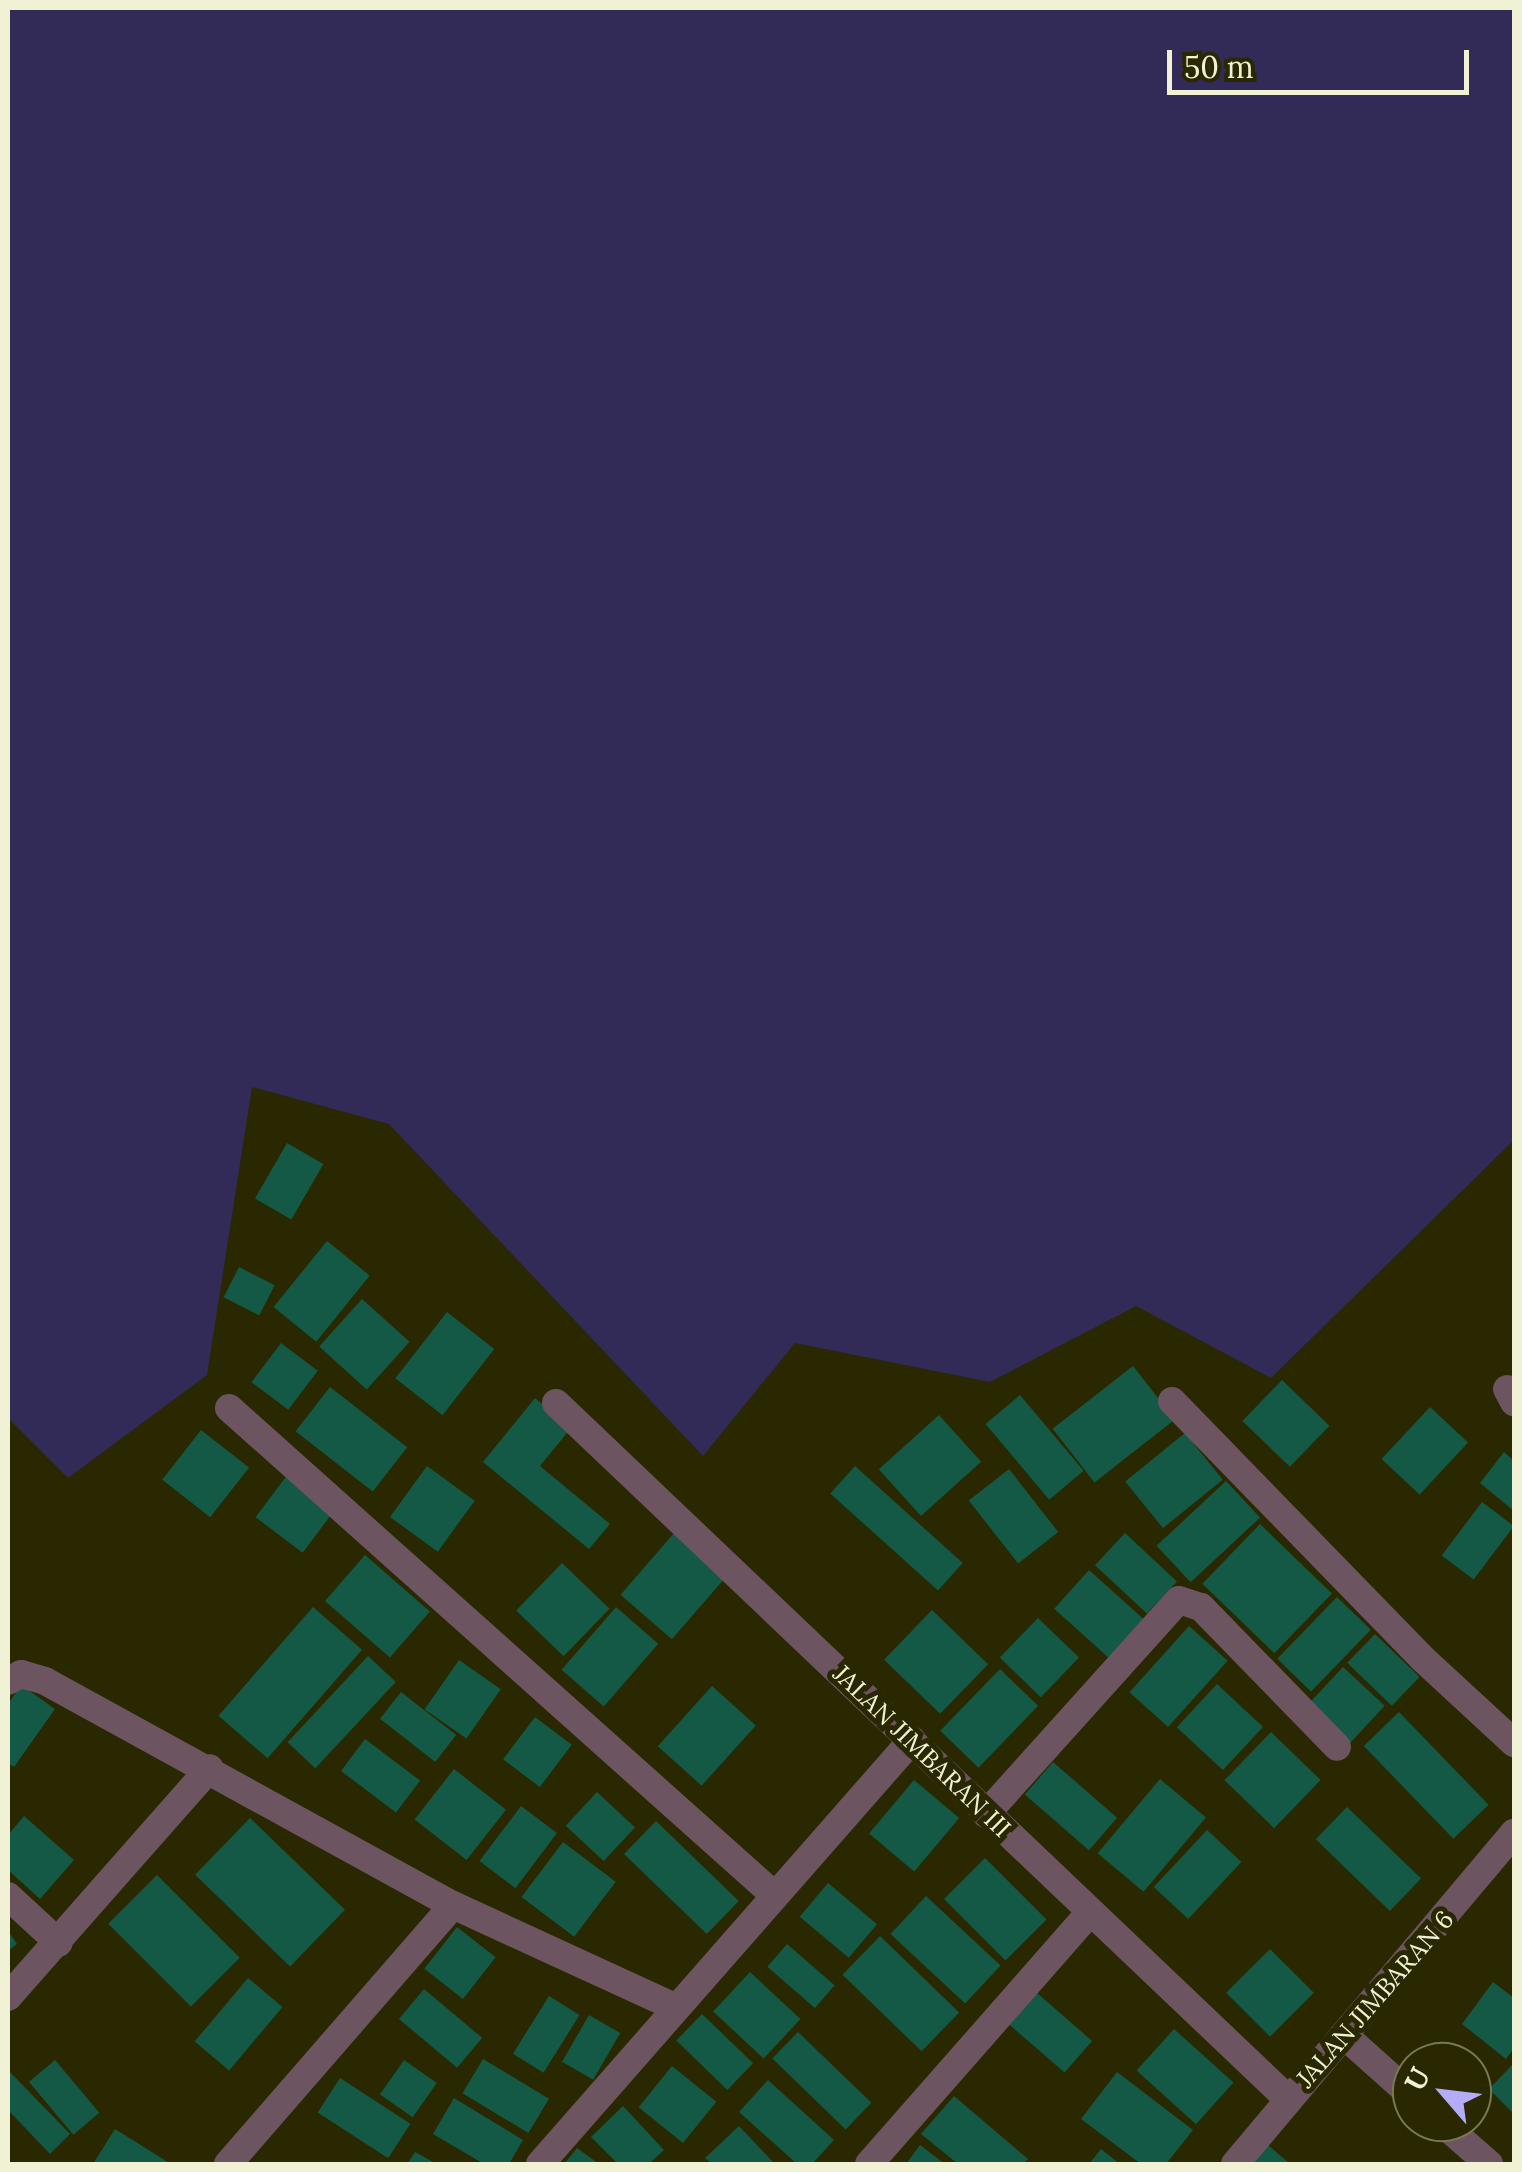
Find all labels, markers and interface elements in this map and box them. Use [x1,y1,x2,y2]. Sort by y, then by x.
scale bar [1172,30,1474,92]
text: 50 m [1184,48,1254,86]
street label: JALAN JIMBARAN III [827,1659,1017,1843]
street label: JALAN JIMBARAN 6 [1290,1905,1460,2093]
north arrow [1392,2042,1492,2142]
text: U [1396,2061,1438,2097]

